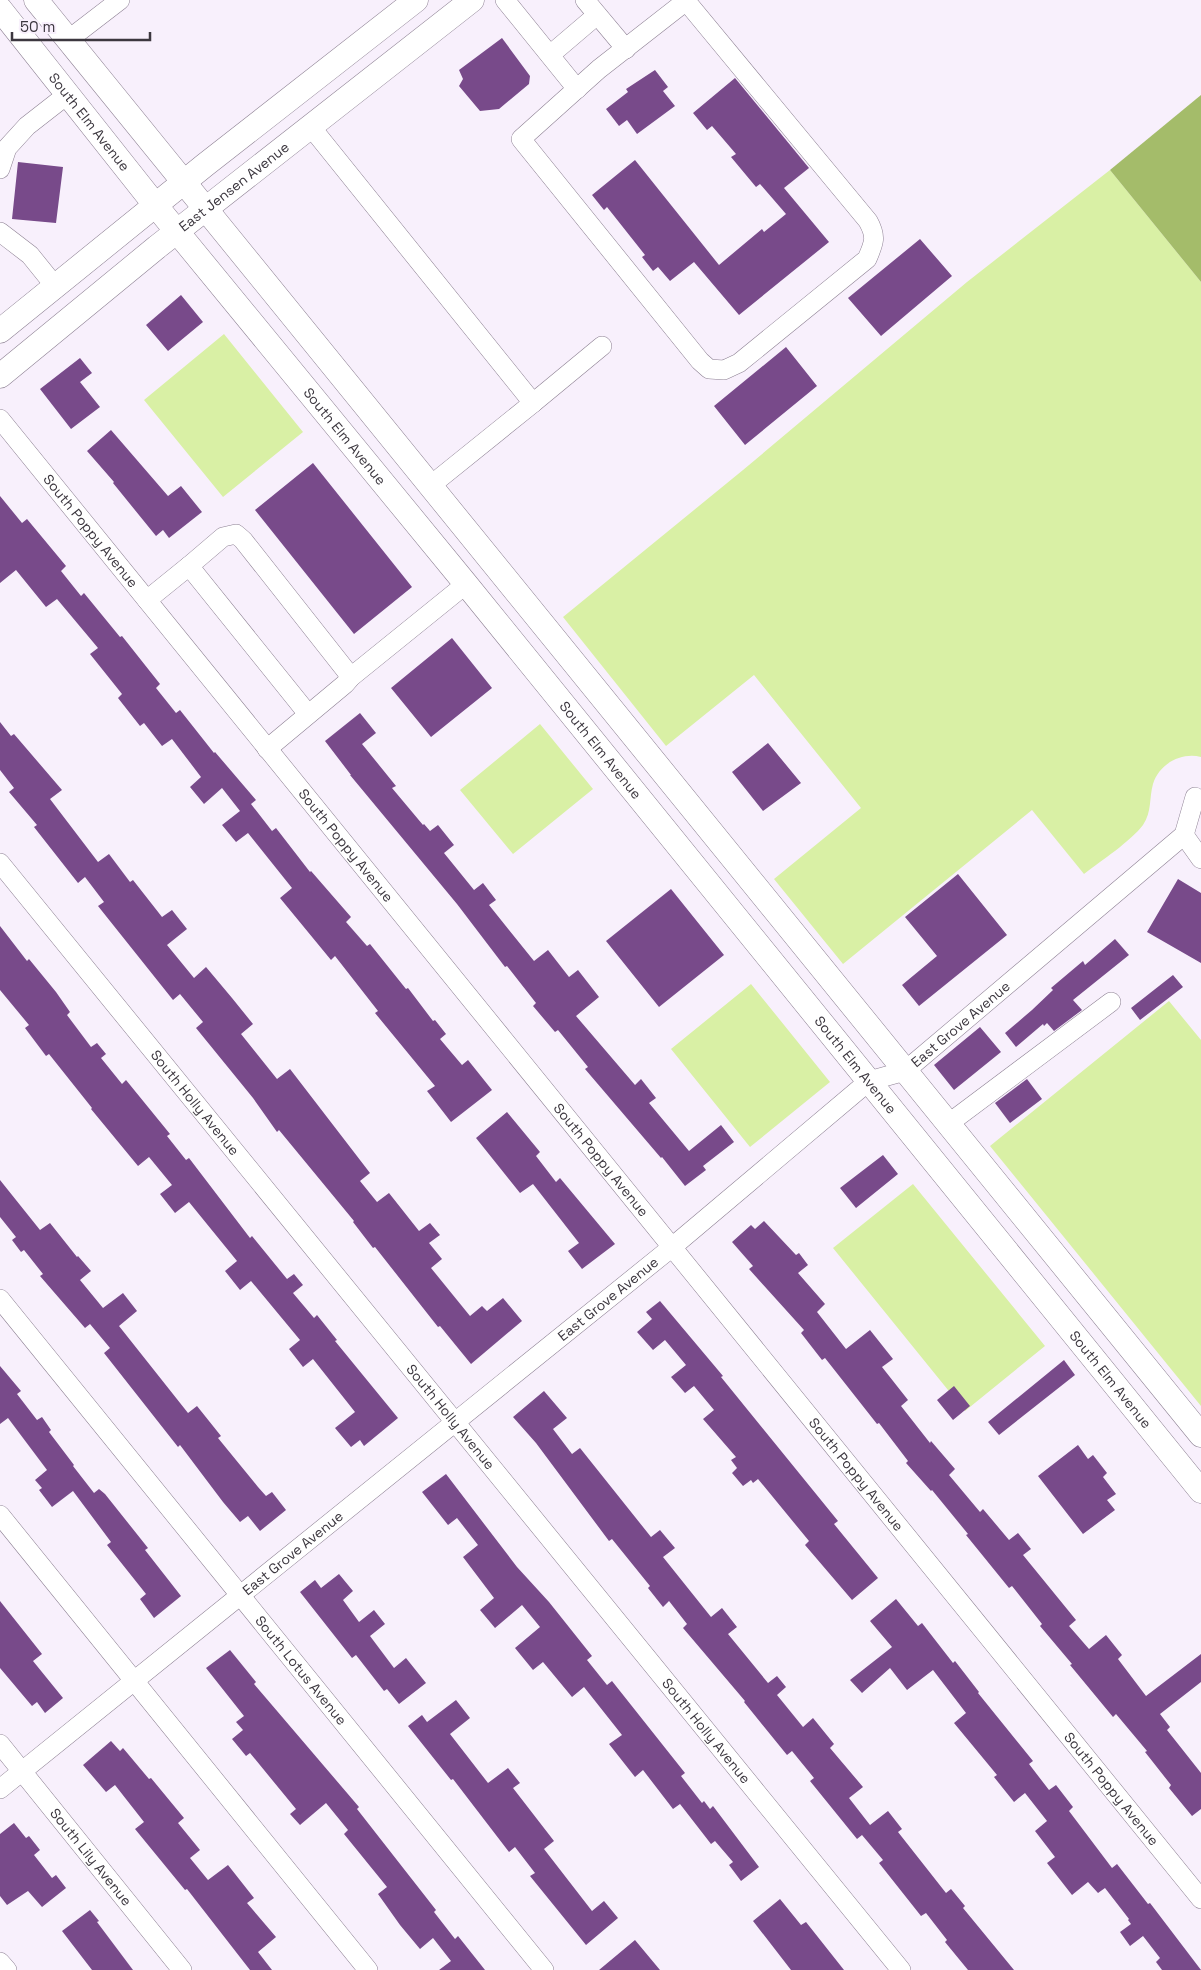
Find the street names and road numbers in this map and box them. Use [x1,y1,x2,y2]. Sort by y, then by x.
street label: South Elm Avenue [45,69,134,175]
street label: East Jensen Avenue [175,138,293,235]
street label: South Elm Avenue [300,384,390,489]
street label: South Poppy Avenue [39,470,142,591]
street label: South Elm Avenue [556,698,646,803]
street label: South Poppy Avenue [295,785,397,906]
street label: East Grove Avenue [907,977,1014,1071]
street label: South Elm Avenue [811,1012,901,1117]
street label: South Holly Avenue [147,1046,243,1159]
street label: South Poppy Avenue [550,1099,653,1220]
street label: East Grove Avenue [554,1253,662,1345]
street label: South Elm Avenue [1066,1327,1156,1432]
street label: South Holly Avenue [402,1360,499,1473]
street label: South Poppy Avenue [805,1414,908,1535]
street label: East Grove Avenue [239,1507,347,1599]
street label: South Lotus Avenue [251,1612,351,1729]
street label: South Holly Avenue [658,1675,755,1787]
street label: South Poppy Avenue [1060,1728,1163,1849]
street label: South Lily Avenue [46,1804,136,1910]

